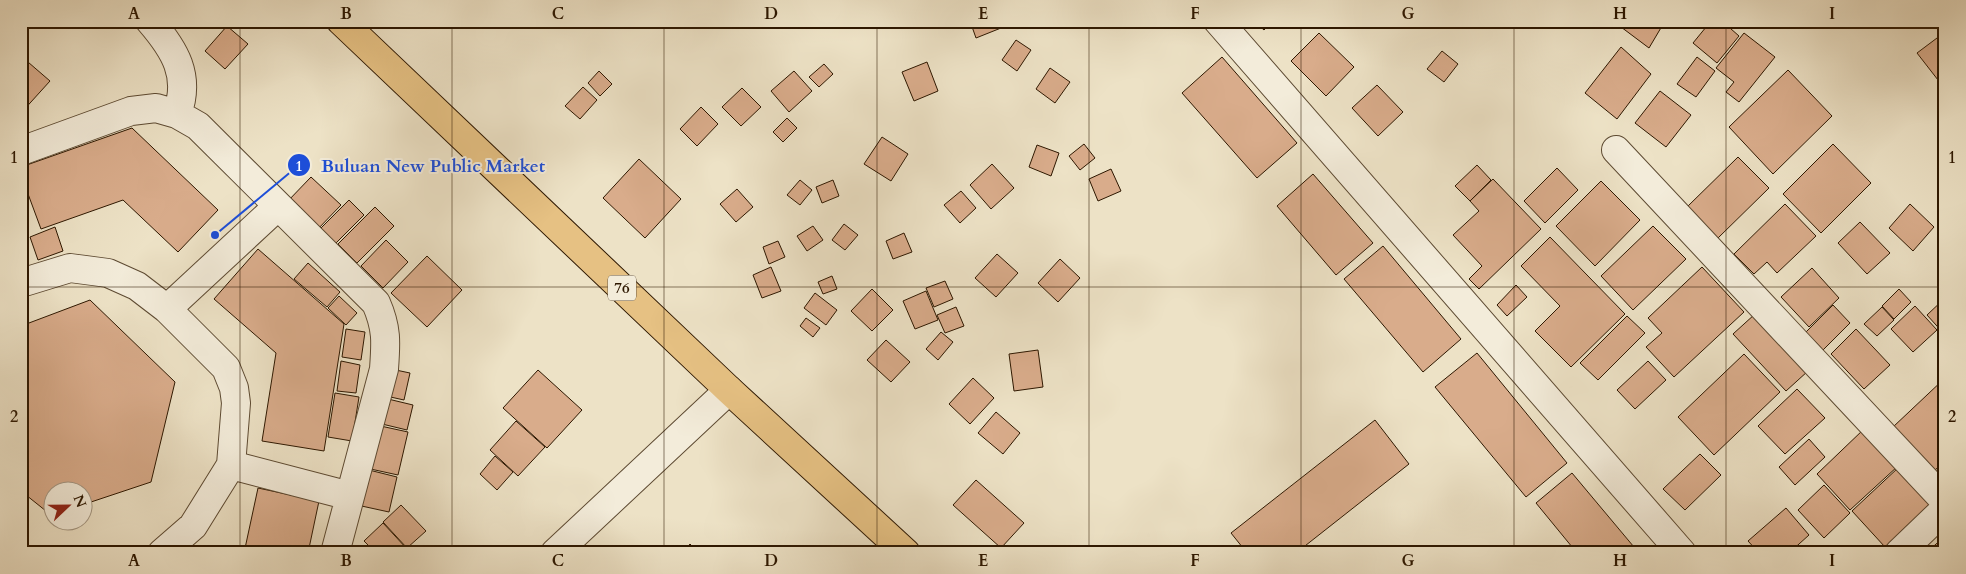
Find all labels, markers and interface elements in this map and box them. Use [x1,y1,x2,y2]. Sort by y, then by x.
text: A [128,3,140,25]
text: B [340,3,352,25]
text: C [552,3,564,25]
text: D [764,3,778,25]
text: E [978,3,988,25]
text: F [1190,3,1200,25]
text: G [1401,3,1415,25]
text: H [1613,3,1627,25]
text: I [1829,3,1835,25]
text: 1 [10,147,18,169]
text: 1 [1948,147,1956,169]
callout: Buluan New Public Market [286,149,555,182]
text: Buluan New Public Market [321,154,546,179]
text: 1 [295,156,303,176]
road number: 76 [608,276,636,300]
text: 2 [10,406,18,428]
text: 2 [1948,406,1956,428]
north arrow [42,482,92,532]
text: N [69,492,91,511]
text: A [128,550,140,572]
text: B [340,550,352,572]
text: C [552,550,564,572]
text: D [764,550,778,572]
text: E [978,550,988,572]
text: F [1190,550,1200,572]
text: G [1401,550,1415,572]
text: H [1613,550,1627,572]
text: I [1829,550,1835,572]

